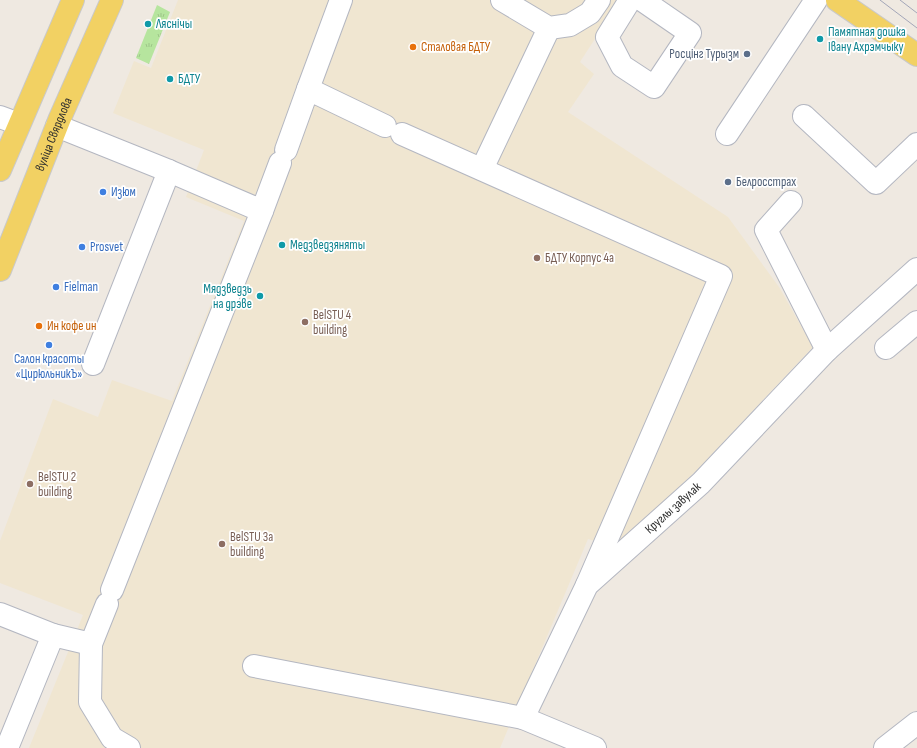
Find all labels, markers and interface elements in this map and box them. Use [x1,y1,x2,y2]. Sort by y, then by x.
place label: Ляснічы [155,16,192,32]
marker: Ляснічы [143,19,153,29]
place label: Памятная дошка Івану Ахрэмчыку [828,24,906,55]
marker: Памятная дошка Івану Ахрэмчыку [815,34,825,44]
place label: Сталовая БДТУ [421,39,491,55]
marker: Сталовая БДТУ [408,42,418,52]
place label: Росцінг Турызм [669,46,739,62]
marker: Росцінг Турызм [742,49,752,59]
place label: БДТУ [178,71,201,87]
marker: БДТУ [165,74,175,84]
street label: вуліца Свярдлова [32,95,76,173]
place label: Белросстрах [736,174,796,190]
marker: Белросстрах [723,177,733,187]
place label: Изюм [111,184,136,200]
marker: Изюм [98,187,108,197]
place label: Медзведзяняты [290,237,365,253]
place label: Prosvet [90,239,123,255]
marker: Медзведзяняты [277,240,287,250]
marker: Prosvet [77,242,87,252]
place label: БДТУ Корпус 4а [545,250,614,266]
marker: БДТУ Корпус 4а [532,253,542,263]
place label: Fielman [64,279,98,295]
place label: Мядзведзь на дрэве [203,281,252,312]
marker: Fielman [51,282,61,292]
marker: Мядзведзь на дрэве [255,291,265,301]
place label: BelSTU 4 building [313,307,352,338]
marker: BelSTU 4 building [300,317,310,327]
place label: Ин кофе ин [47,318,96,334]
marker: Ин кофе ин [34,321,44,331]
marker: Салон красоты «ЦирюльникЪ» [44,340,54,350]
place label: Салон красоты «ЦирюльникЪ» [14,351,84,382]
place label: BelSTU 2 building [38,469,76,500]
marker: BelSTU 2 building [25,479,35,489]
street label: Круглы завулак [642,479,704,537]
place label: BelSTU 3a building [230,529,273,560]
marker: BelSTU 3a building [217,539,227,549]

